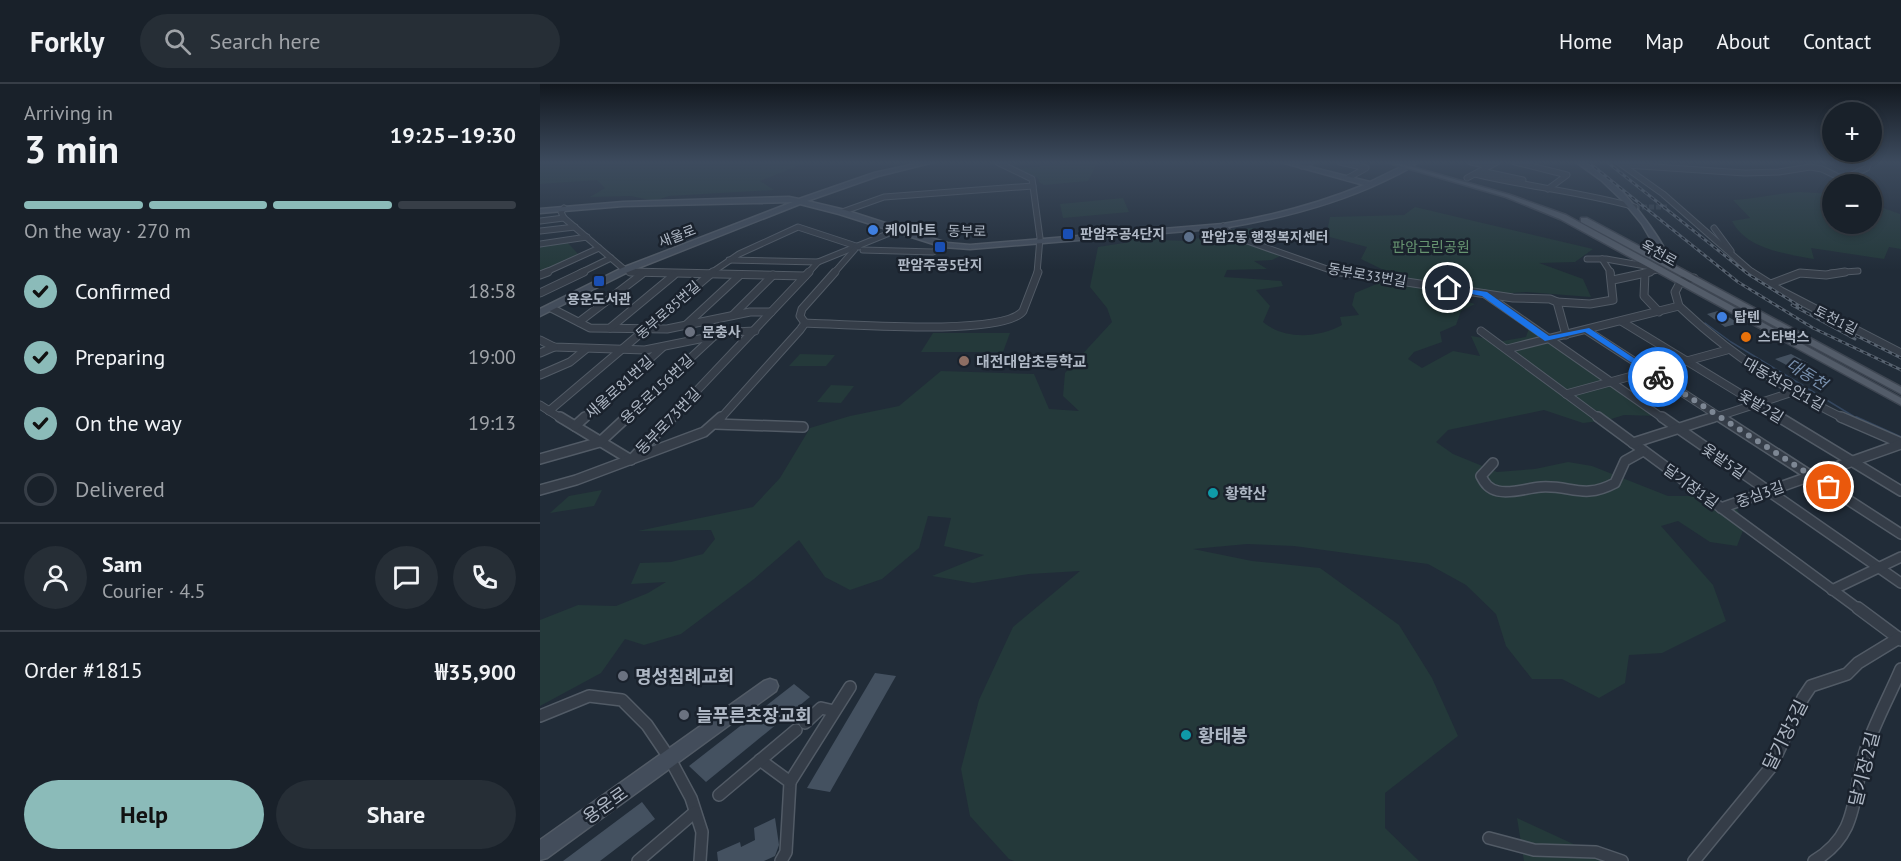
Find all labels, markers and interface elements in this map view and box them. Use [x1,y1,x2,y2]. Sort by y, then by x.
search box [140,14,560,68]
text: Forkly [30,23,104,60]
icon: search [161,25,194,58]
text: Search here [209,27,320,55]
text: Home [1559,28,1612,55]
text: Map [1645,28,1684,55]
text: About [1717,28,1770,55]
text: Contact [1803,28,1871,55]
text: Arriving in [24,100,113,126]
map controls [1822,102,1882,234]
button: + [1822,102,1882,162]
text: 19:25–19:30 [390,121,516,149]
text: 3 min [24,123,119,174]
button: − [1822,174,1882,234]
text: On the way · 270 m [24,218,191,244]
street label: 새울로 [656,221,698,251]
place label: 케이마트 [885,221,937,239]
street label: 동부로 [948,222,987,240]
marker: 케이마트 [866,223,880,237]
place label: 판암주공4단지 [1080,225,1165,243]
marker: 판암주공4단지 [1061,227,1075,241]
place label: 판암2동 행정복지센터 [1201,228,1328,246]
marker: 판암2동 행정복지센터 [1182,230,1196,244]
street label: 옥천로 [1638,236,1680,270]
park label: 판암근린공원 [1392,238,1470,256]
marker: 판암주공5단지 [933,240,947,254]
place label: 판암주공5단지 [897,256,983,274]
street label: 동부로33번길 [1326,259,1408,291]
pin [1422,262,1473,313]
icon: home [1431,271,1464,304]
marker: 용운도서관 [592,274,606,288]
icon: check [24,275,57,308]
text: Confirmed [75,277,171,305]
street label: 동부로85번길 [632,277,704,343]
text: 18:58 [468,278,516,304]
place label: 용운도서관 [567,290,631,308]
street label: 토천1길 [1811,301,1861,339]
place label: 탑텐 [1734,308,1760,326]
marker: 탑텐 [1715,310,1729,324]
place label: 문충사 [702,323,741,341]
marker: 문충사 [683,325,697,339]
place label: 스타벅스 [1758,328,1810,346]
marker: 스타벅스 [1739,330,1753,344]
icon: check [24,341,57,374]
text: Preparing [75,343,165,371]
text: 19:00 [468,344,516,370]
courier [1628,347,1688,407]
street label: 용운로156번길 [616,350,698,428]
street label: 새울로81번길 [581,351,657,423]
place label: 대전대암초등학교 [976,352,1087,371]
street label: 대동천우안1길 [1740,353,1828,415]
marker: 대전대암초등학교 [957,354,971,368]
water label: 대동천 [1783,354,1833,395]
icon: bike [1642,361,1675,394]
street label: 동부로73번길 [632,384,704,458]
street label: 옻밭2길 [1735,385,1787,427]
icon: check [24,407,57,440]
text: On the way [75,409,182,437]
text: 19:13 [468,410,516,436]
street label: 옻밭5길 [1698,439,1750,483]
street label: 달기장1길 [1660,460,1722,512]
pin [1803,461,1854,512]
icon: bag [1812,470,1845,503]
text: Delivered [75,475,165,503]
street label: 중심3길 [1733,477,1787,511]
place label: 황학산 [1225,484,1267,503]
marker: 황학산 [1206,486,1220,500]
button: person [24,546,87,609]
button: chat [375,546,438,609]
button: phone [453,546,516,609]
text: Sam [102,550,142,578]
text: Courier · 4.5 [102,578,205,604]
text: Order #1815 [24,656,143,684]
text: ₩35,900 [435,658,516,686]
place label: 명성침례교회 [635,665,734,688]
marker: 명성침례교회 [616,669,630,683]
street label: 달기장3길 [1757,696,1813,774]
place label: 늘푸른초장교회 [696,704,812,727]
marker: 늘푸른초장교회 [677,708,691,722]
place label: 황태봉 [1198,724,1248,747]
marker: 황태봉 [1179,728,1193,742]
street label: 달기장2길 [1844,729,1884,809]
button: Help [24,780,264,849]
button: Share [276,780,516,849]
street label: 용운로 [578,781,632,829]

